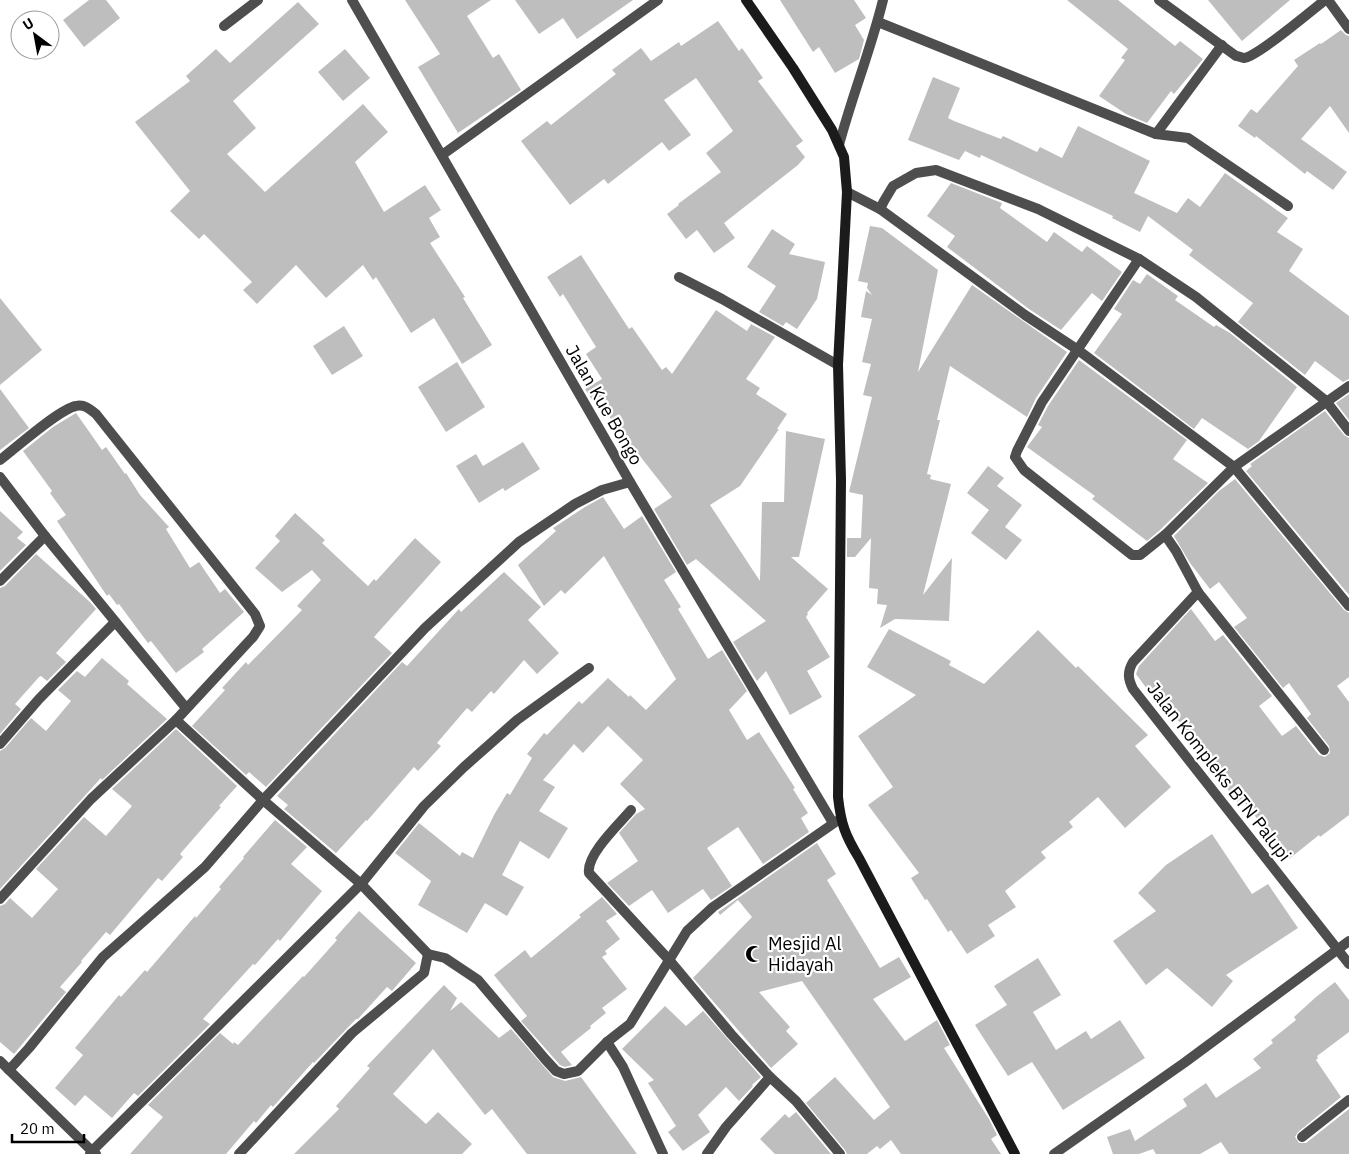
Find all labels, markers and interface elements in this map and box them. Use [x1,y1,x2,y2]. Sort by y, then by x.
north arrow [10,10,60,60]
text: U [19,14,37,34]
street label: Jalan Kue Bongo [561,341,648,469]
street label: Jalan Kompleks BTN Palupi [1142,678,1297,866]
place label: Mesjid Al Hidayah [768,932,841,976]
mosque icon: Mesjid Al Hidayah [744,944,764,964]
scale bar [12,1112,85,1144]
text: 20 m [20,1119,55,1138]

